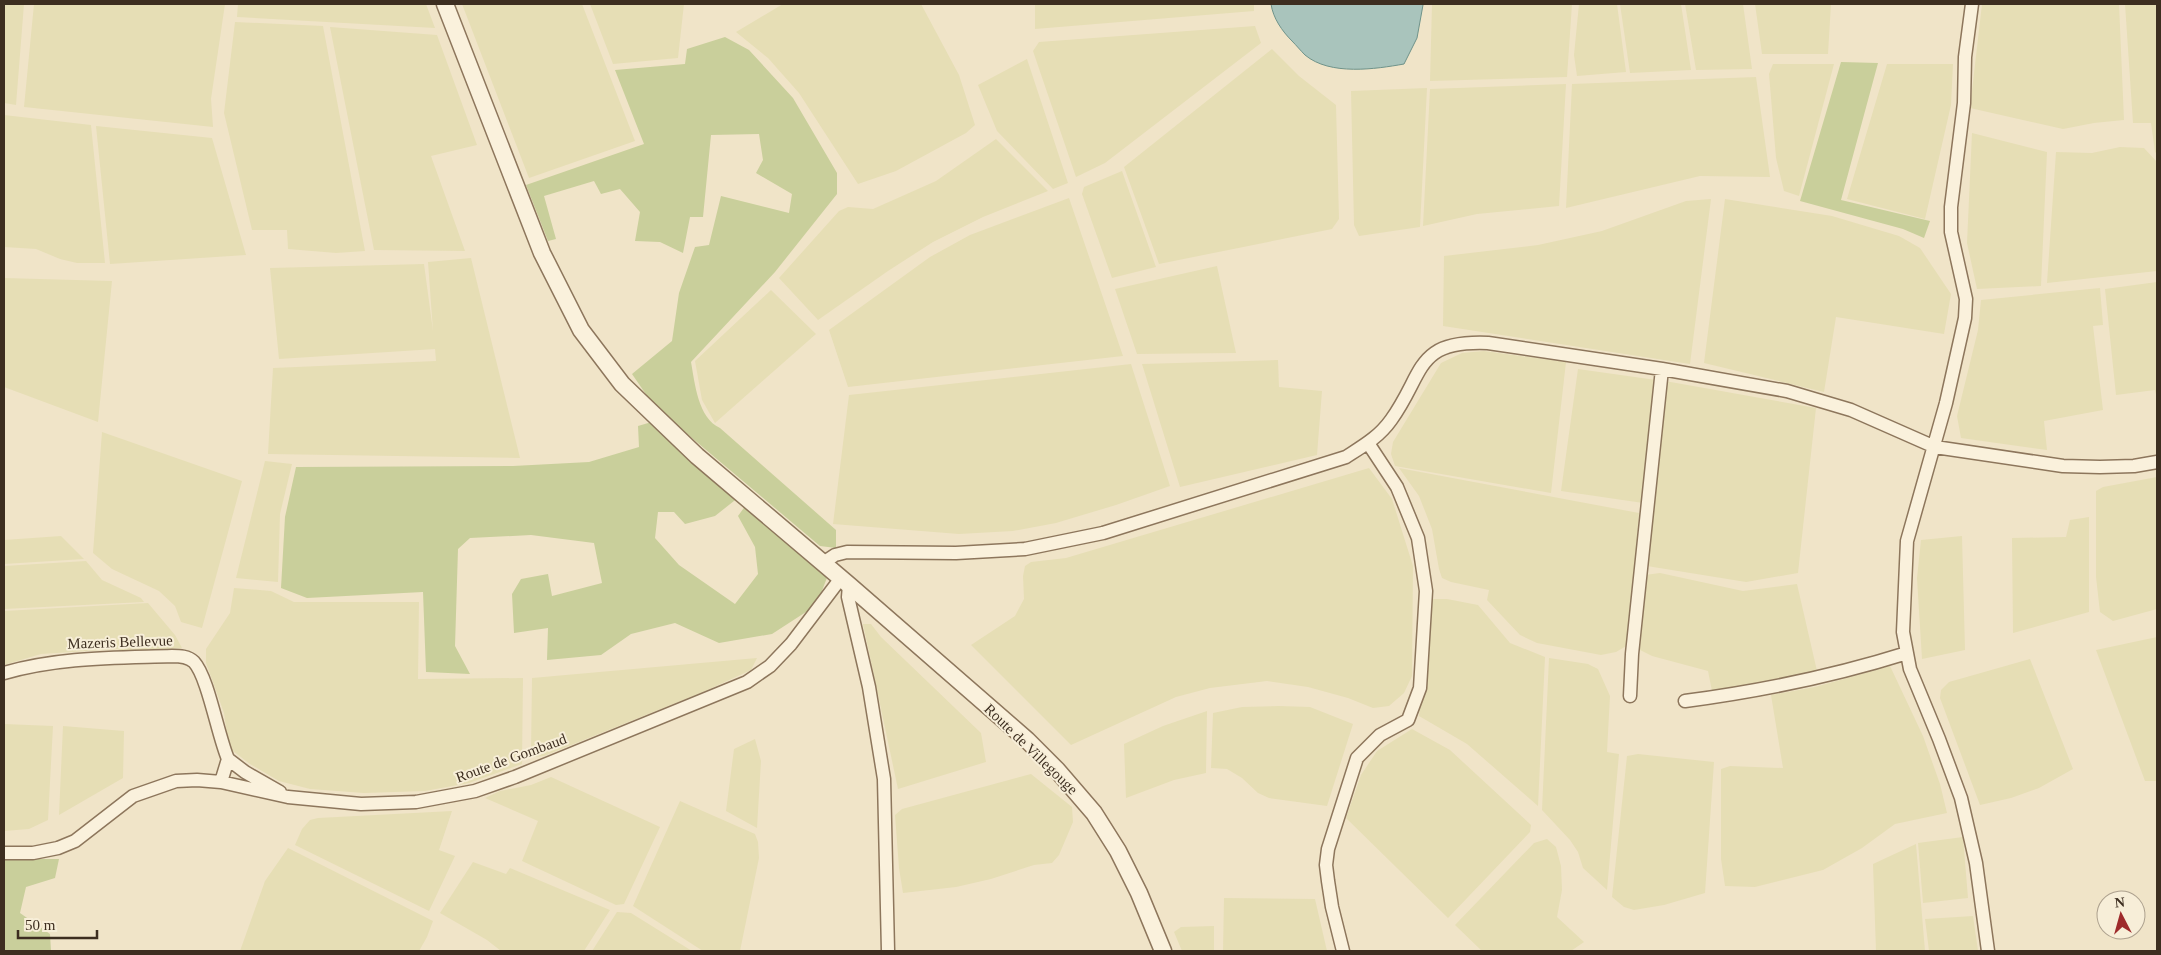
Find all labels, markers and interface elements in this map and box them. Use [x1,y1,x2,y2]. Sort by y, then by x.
street label: Mazeris Bellevue [67,632,173,652]
street label: Route de Villegouge [981,701,1081,798]
street label: Route de Gombaud [453,730,569,785]
north arrow [2096,890,2146,940]
text: N [2114,895,2126,911]
scale bar [18,908,96,940]
text: 50 m [25,917,56,933]

